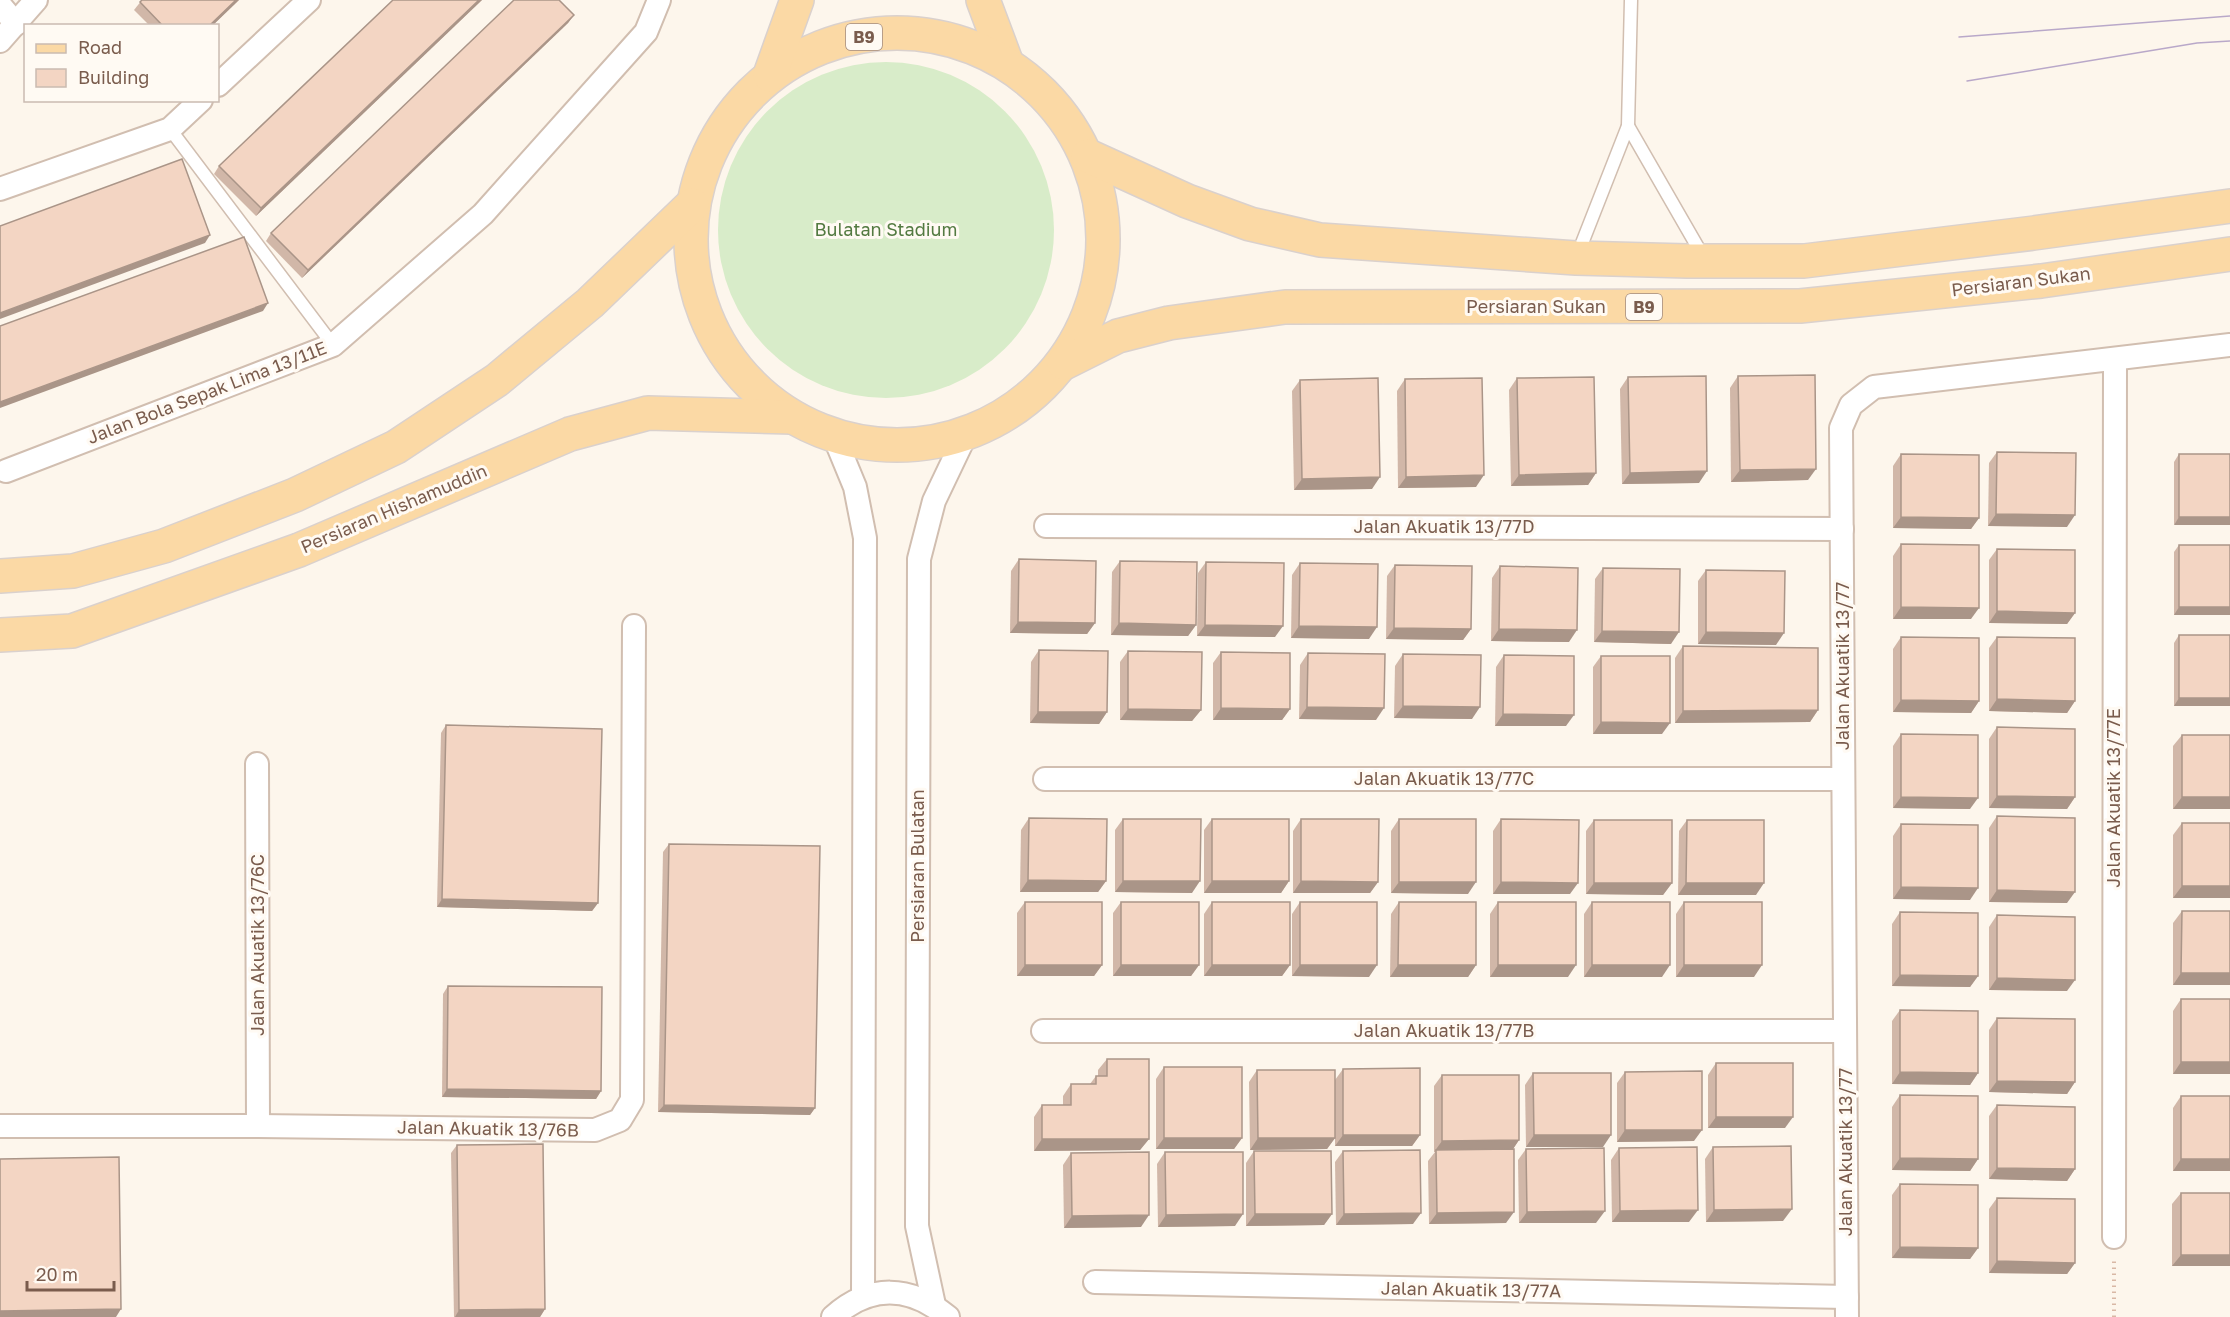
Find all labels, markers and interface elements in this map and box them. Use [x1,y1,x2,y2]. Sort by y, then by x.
legend [24,24,219,102]
road number: B9 [846,24,882,50]
text: Road [78,36,122,58]
text: Building [78,66,149,88]
park label: Bulatan Stadium [815,218,957,240]
street label: Persiaran Sukan [1950,262,2092,300]
road number: B9 [1626,294,1662,320]
street label: Persiaran Sukan [1466,295,1606,317]
street label: Jalan Bola Sepak Lima 13/11E [84,336,330,448]
street label: Persiaran Hishamuddin [297,459,490,557]
street label: Jalan Akuatik 13/77D [1353,515,1535,537]
street label: Jalan Akuatik 13/77 [1831,582,1853,750]
street label: Jalan Akuatik 13/77E [2102,708,2124,888]
street label: Jalan Akuatik 13/77C [1354,767,1534,789]
street label: Persiaran Bulatan [906,789,928,943]
street label: Jalan Akuatik 13/76C [246,854,268,1036]
street label: Jalan Akuatik 13/77B [1354,1019,1534,1041]
street label: Jalan Akuatik 13/77 [1834,1068,1856,1236]
street label: Jalan Akuatik 13/76B [397,1115,579,1141]
scale bar [27,1254,114,1292]
text: 20 m [36,1263,78,1285]
street label: Jalan Akuatik 13/77A [1381,1276,1561,1302]

